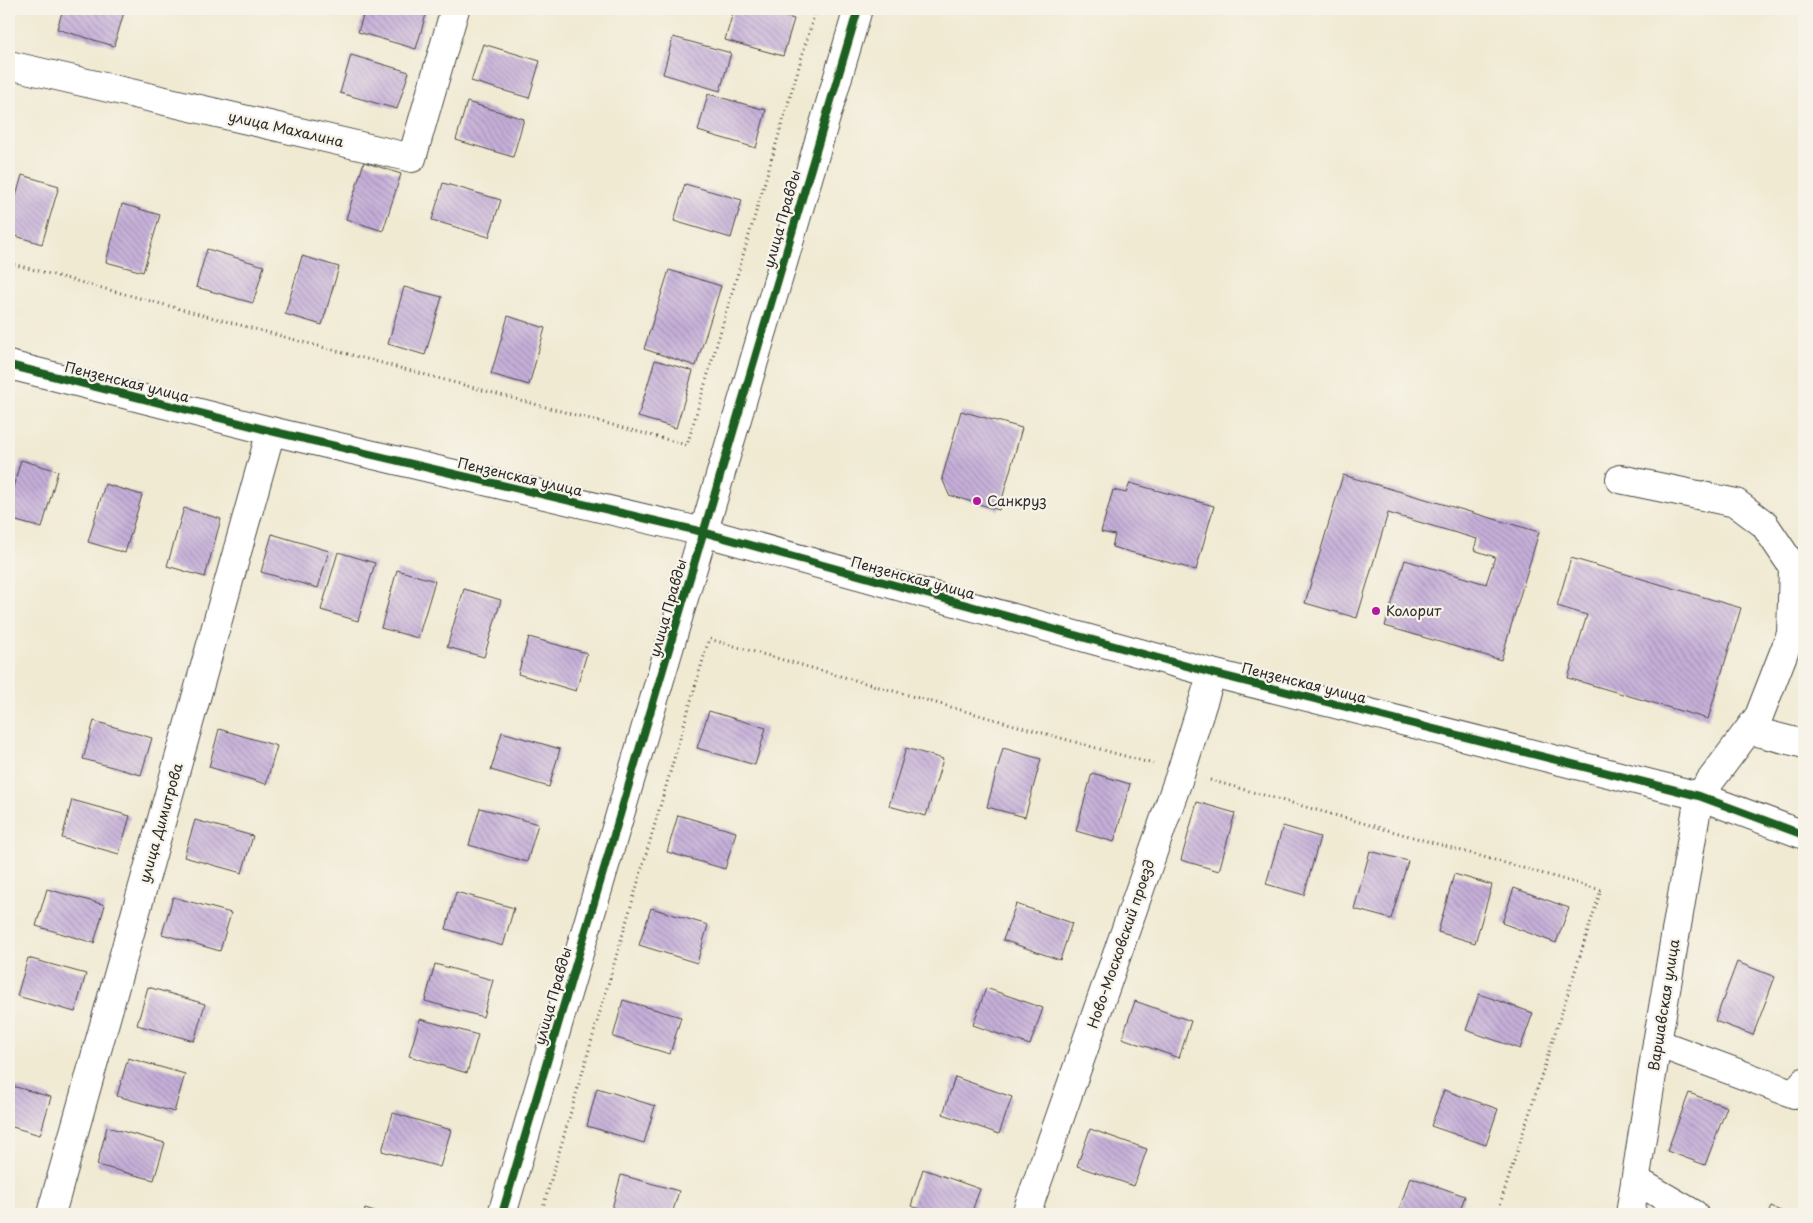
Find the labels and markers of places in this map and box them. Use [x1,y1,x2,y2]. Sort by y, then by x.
place label: Санкруз [987,490,1047,511]
marker: Санкруз [971,495,983,507]
place label: Колорит [1386,600,1442,621]
marker: Колорит [1370,605,1382,617]

